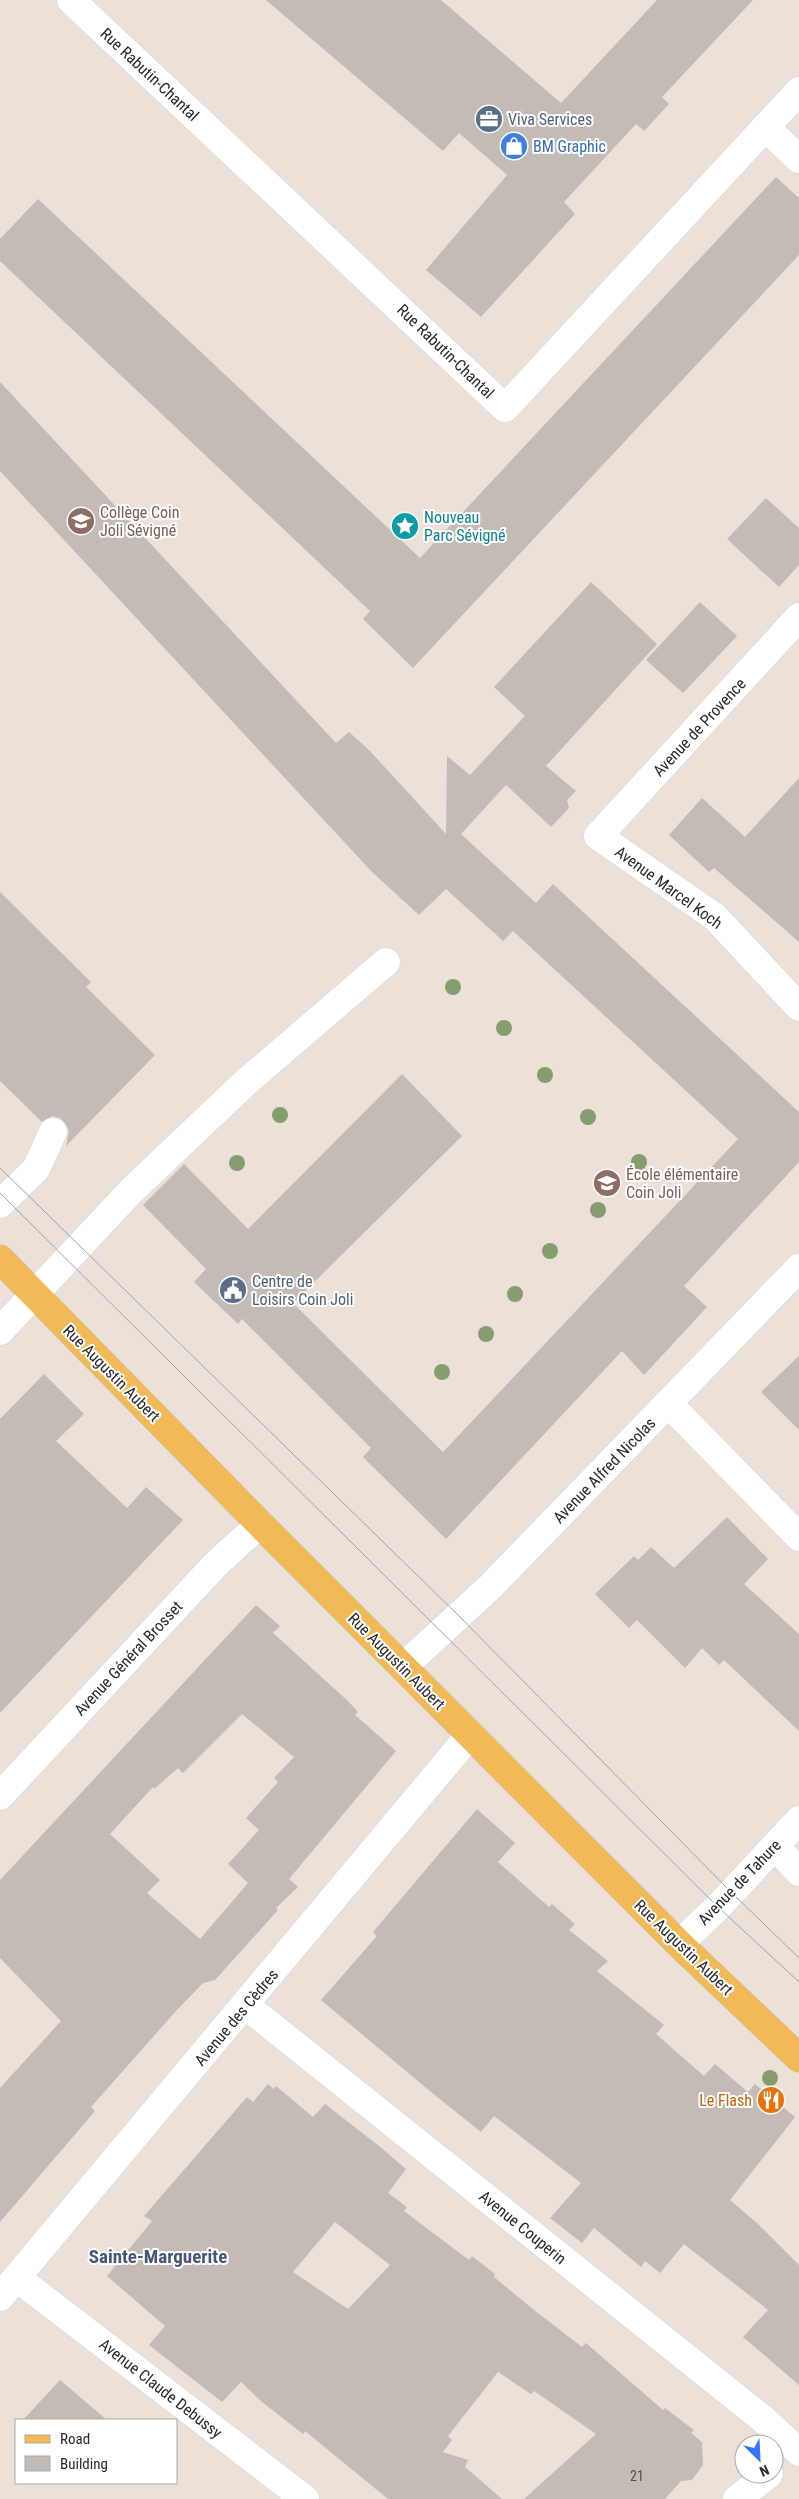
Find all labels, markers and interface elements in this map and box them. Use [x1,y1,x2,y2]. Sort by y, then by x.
street label: Rue Rabutin-Chantal [97,24,203,125]
office icon: Viva Services [474,104,504,134]
place label: Viva Services [508,110,592,129]
shop icon: BM Graphic [499,131,529,161]
place label: BM Graphic [533,137,606,156]
street label: Rue Rabutin-Chantal [393,300,498,403]
place label: Collège Coin Joli Sévigné [100,503,180,540]
school or university icon: Collège Coin Joli Sévigné [66,506,96,536]
place label: Nouveau Parc Sévigné [424,508,506,545]
place icon: Nouveau Parc Sévigné [390,511,420,541]
street label: Avenue de Provence [649,674,750,780]
street label: Avenue Marcel Koch [611,842,726,933]
place label: École élémentaire Coin Joli [626,1165,738,1202]
school or university icon: École élémentaire Coin Joli [592,1168,622,1198]
place label: Centre de Loisirs Coin Joli [252,1272,353,1309]
public building icon: Centre de Loisirs Coin Joli [218,1275,248,1305]
street label: Rue Augustin Aubert [59,1321,164,1426]
street label: Avenue Alfred Nicolas [549,1414,660,1527]
street label: Avenue Général Brosset [70,1597,187,1720]
street label: Rue Augustin Aubert [344,1609,449,1714]
street label: Avenue de Tahure [694,1836,785,1929]
street label: Rue Augustin Aubert [631,1896,737,1999]
street label: Avenue des Cèdres [190,1965,282,2069]
restaurant icon: Le Flash [756,2085,786,2115]
place label: Le Flash [699,2091,752,2110]
street label: Avenue Couperin [475,2187,570,2268]
district label: Sainte-Marguerite [89,2245,227,2268]
street label: Avenue Claude Debussy [96,2335,226,2442]
legend [15,2419,178,2484]
text: Road [60,2430,90,2448]
north arrow [734,2434,784,2484]
text: Building [60,2455,108,2473]
text: N [757,2462,771,2480]
house number: 21 [630,2468,644,2484]

